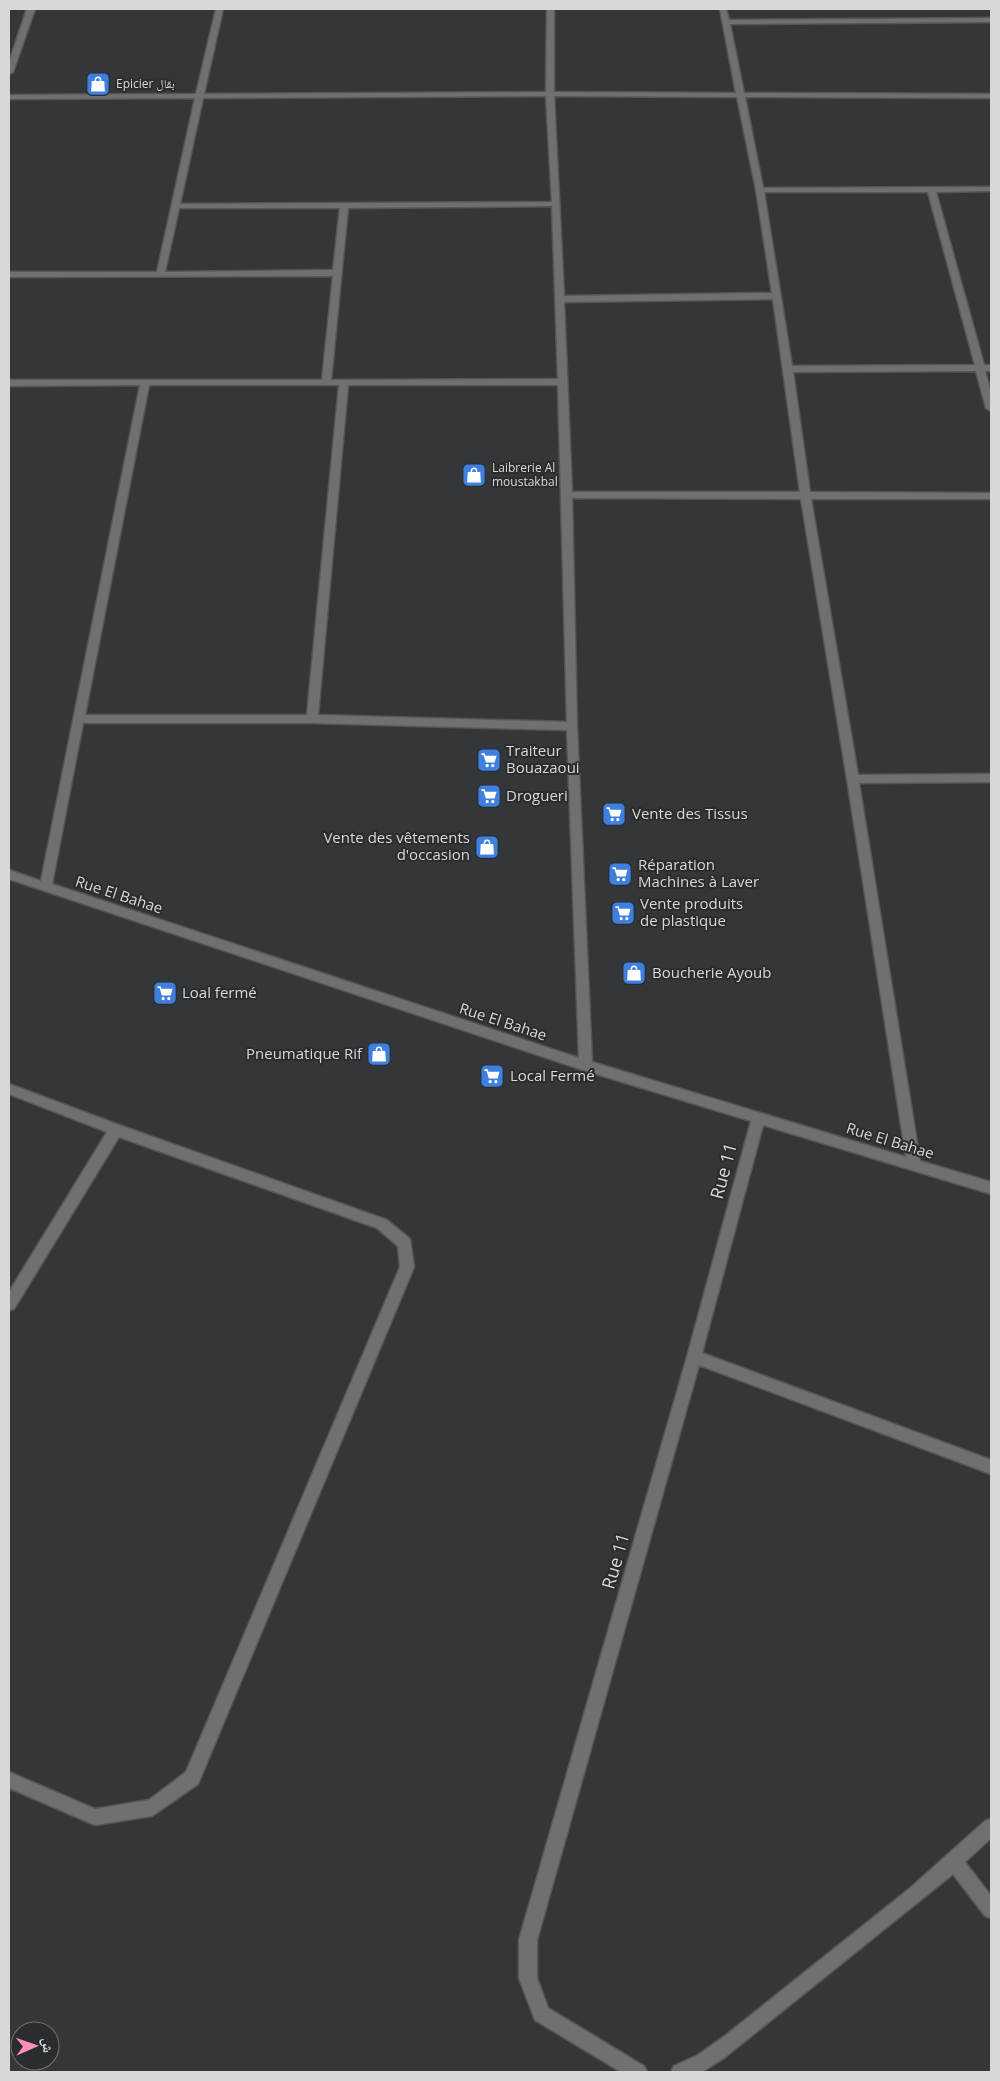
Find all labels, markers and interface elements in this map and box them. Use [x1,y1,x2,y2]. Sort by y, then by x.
shop icon: Epicier بقال [85,71,111,97]
place label: Epicier بقال [116,75,175,92]
place label: Laibrerie Al moustakbal [492,459,558,490]
shop icon: Laibrerie Al moustakbal [461,462,487,488]
place label: Traiteur Bouazaoui [506,740,580,777]
supermarket icon: Traiteur Bouazaoui [476,747,502,773]
supermarket icon: Drogueri [476,783,502,809]
place label: Drogueri [506,785,568,805]
supermarket icon: Vente des Tissus [601,801,627,827]
place label: Vente des Tissus [632,803,748,823]
place label: Vente des vêtements d'occasion [323,827,470,864]
shop icon: Vente des vêtements d'occasion [474,834,500,860]
place label: Réparation Machines à Laver [638,854,759,891]
supermarket icon: Réparation Machines à Laver [607,861,633,887]
street label: Rue El Bahae [73,871,166,918]
place label: Vente produits de plastique [640,893,743,930]
supermarket icon: Vente produits de plastique [610,900,636,926]
shop icon: Boucherie Ayoub [621,960,647,986]
place label: Boucherie Ayoub [652,962,771,982]
supermarket icon: Loal fermé [152,980,178,1006]
place label: Loal fermé [182,982,257,1002]
street label: Rue El Bahae [457,998,550,1045]
shop icon: Pneumatique Rif [366,1041,392,1067]
place label: Pneumatique Rif [246,1043,363,1063]
supermarket icon: Local Fermé [479,1063,505,1089]
place label: Local Fermé [510,1065,595,1085]
street label: Rue El Bahae [844,1117,937,1163]
street label: Rue 11 [704,1140,742,1202]
street label: Rue 11 [596,1530,635,1592]
north arrow [10,2021,60,2071]
text: ش [39,2038,58,2053]

